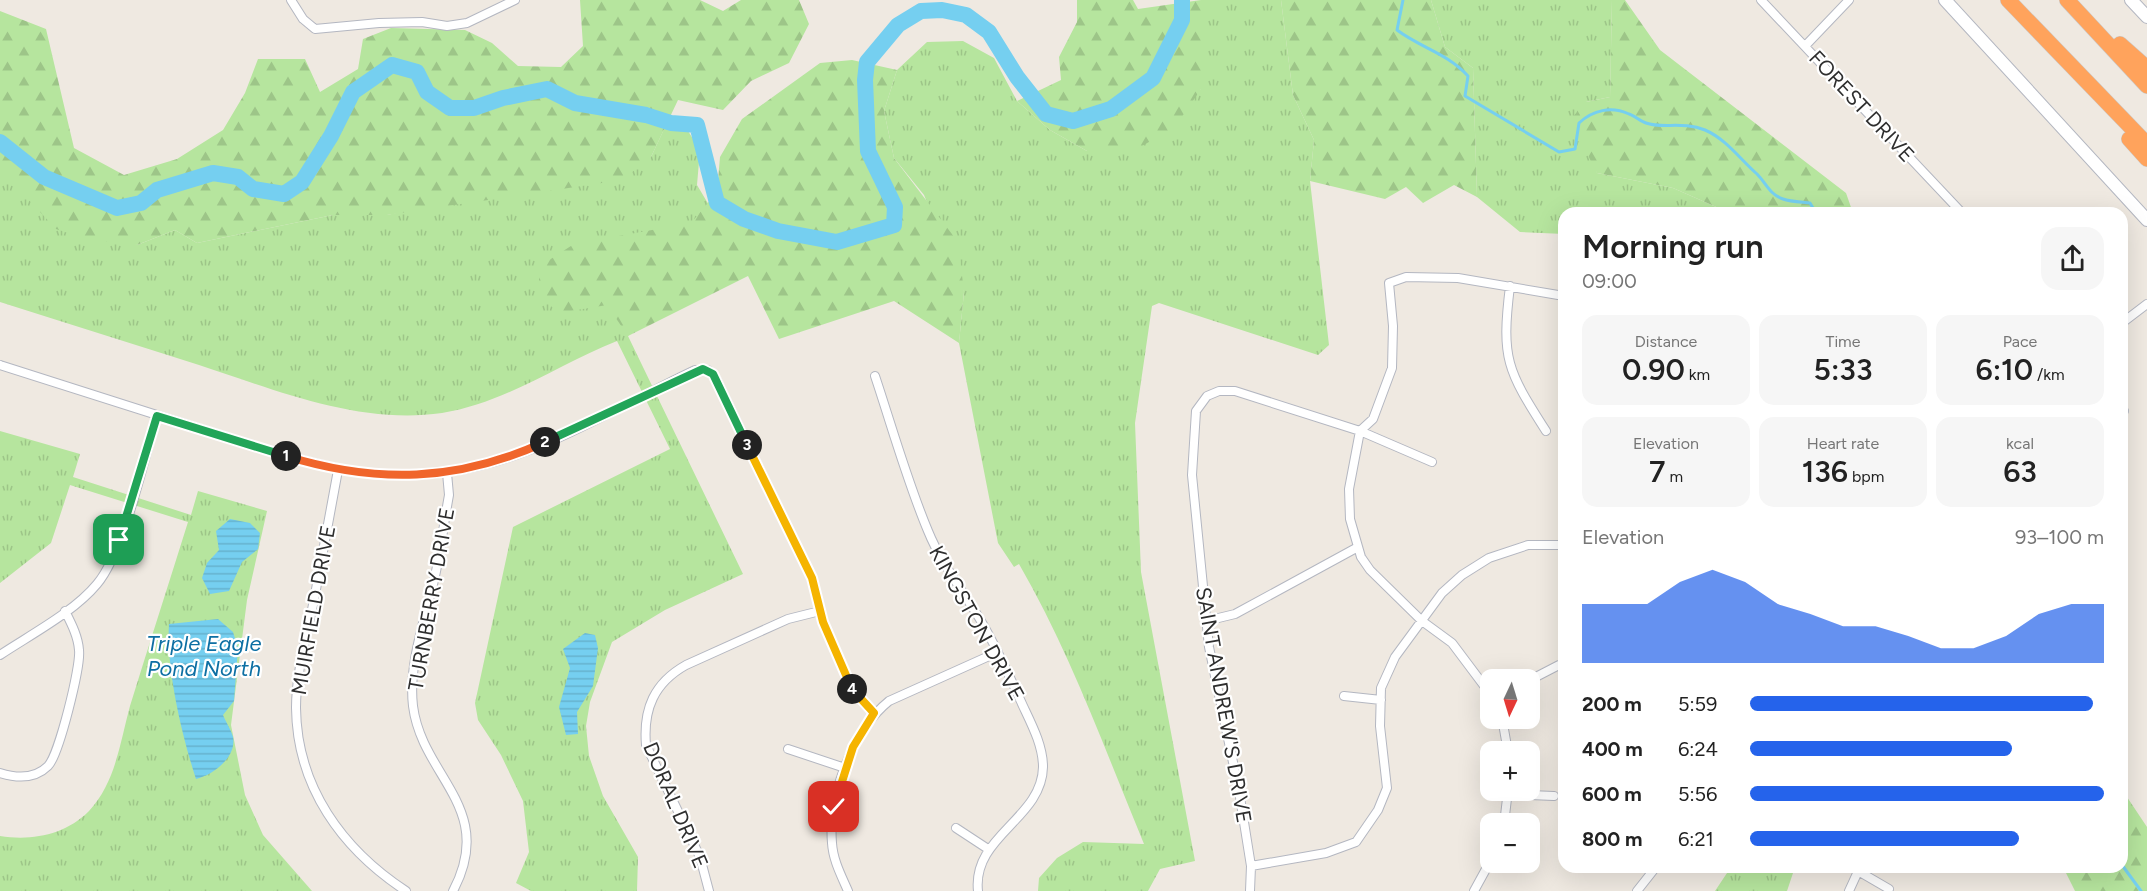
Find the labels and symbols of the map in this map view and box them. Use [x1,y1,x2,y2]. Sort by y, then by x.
street label: FOREST DRIVE [1804,45,1920,167]
pin: 2 [530,427,560,457]
pin: 3 [732,430,762,460]
pin: 1 [271,441,301,471]
street label: TURNBERRY DRIVE [403,505,459,693]
pin [93,514,144,565]
street label: MUIRFIELD DRIVE [286,523,340,697]
street label: KINGSTON DRIVE [924,541,1030,705]
street label: SAINT ANDREW'S DRIVE [1191,585,1257,825]
water label: Triple Eagle Pond North [147,630,261,682]
north arrow [1480,669,1540,729]
pin: 4 [837,674,867,704]
street label: DORAL DRIVE [638,738,714,872]
pin [808,781,859,832]

